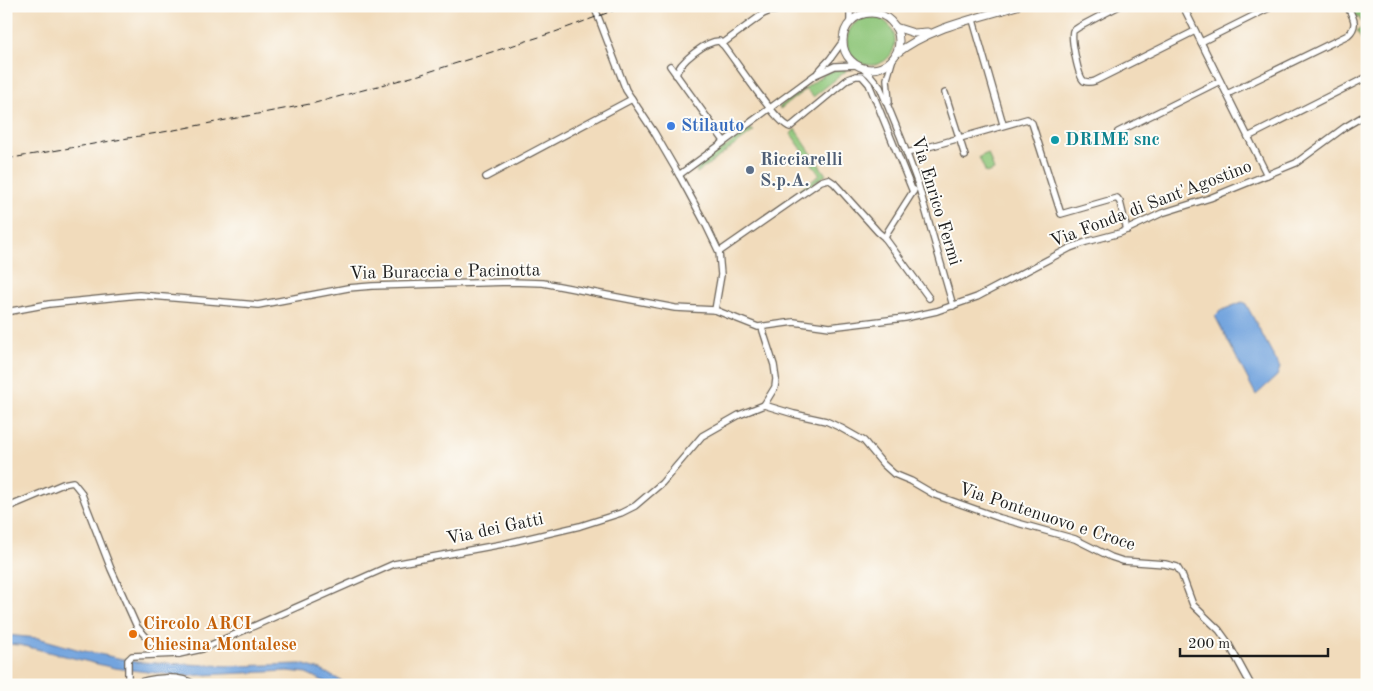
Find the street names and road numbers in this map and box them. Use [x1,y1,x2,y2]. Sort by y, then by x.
street label: Via Enrico Fermi [908,134,964,268]
street label: Via Fonda di Sant'Agostino [1048,157,1254,251]
street label: Via Buraccia e Pacinotta [349,261,541,283]
street label: Via Pontenuovo e Croce [957,480,1137,554]
street label: Via dei Gatti [445,510,545,548]

